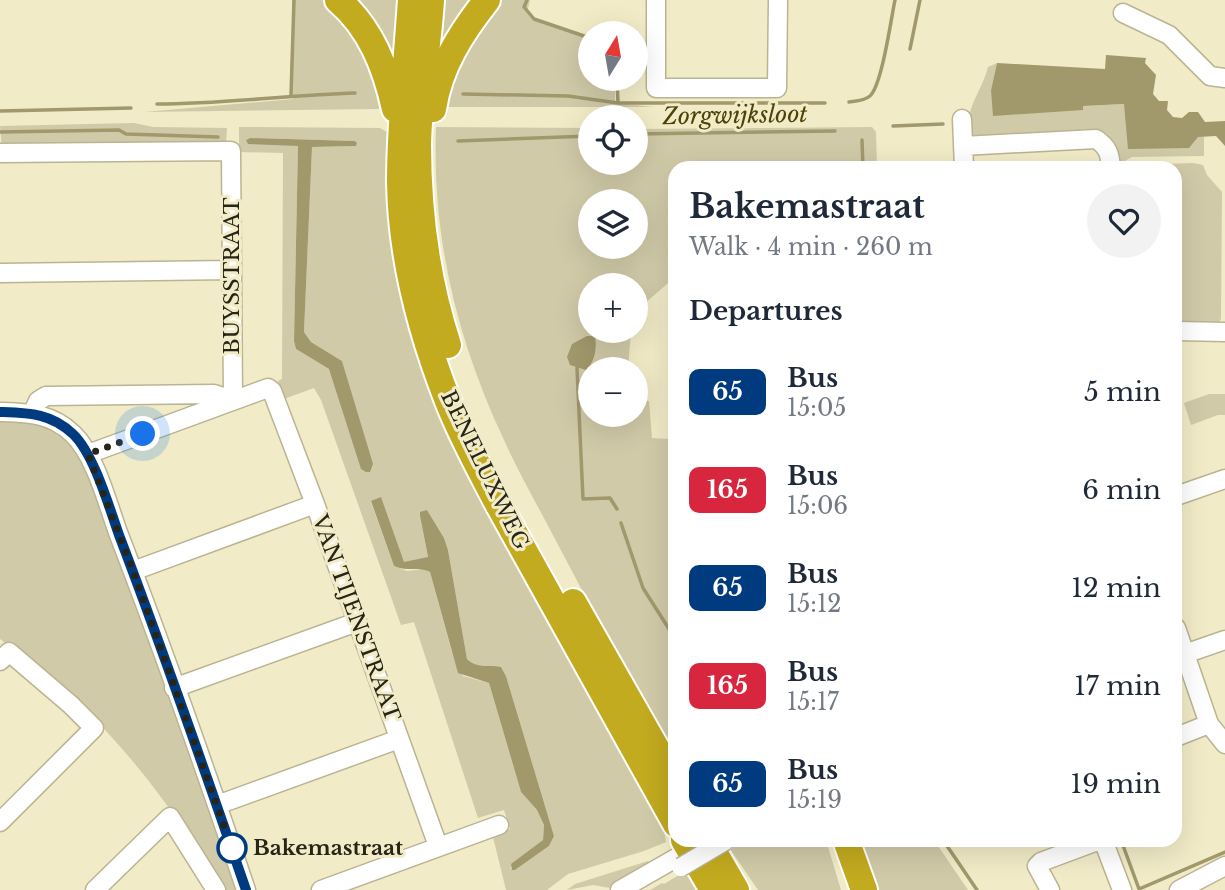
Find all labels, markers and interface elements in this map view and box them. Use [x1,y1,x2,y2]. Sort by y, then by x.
north arrow [578,21,648,91]
map controls [578,21,648,427]
water label: Zorgwijksloot [661,100,808,130]
button: locate [578,105,648,175]
button: heart [1087,184,1161,258]
text: Bakemastraat [689,186,925,227]
button: layers [578,189,648,259]
street label: BUYSSTRAAT [219,197,245,355]
text: Walk · 4 min · 260 m [689,233,933,261]
button: + [578,273,648,343]
text: Departures [689,295,843,327]
button: − [578,357,648,427]
text: Bus [787,362,838,394]
text: 5 min [1084,376,1161,408]
text: 65 [712,377,743,406]
street label: BENELUXWEG [435,386,535,554]
text: 15:05 [787,394,846,422]
your location [125,416,160,451]
text: Bus [787,460,838,492]
text: 6 min [1082,474,1161,506]
text: 165 [707,475,748,504]
text: 15:06 [787,492,848,520]
street label: VAN TIJENSTRAAT [306,510,406,725]
text: Bus [787,558,838,590]
text: 12 min [1071,572,1161,604]
text: 65 [712,573,743,602]
text: 15:12 [787,590,841,618]
text: Bus [787,656,838,688]
text: 17 min [1074,670,1161,702]
text: 165 [707,671,748,700]
text: 15:17 [787,688,839,716]
text: Bus [787,754,838,786]
text: 19 min [1071,768,1161,800]
text: 65 [712,769,743,798]
text: 15:19 [787,786,842,814]
marker: Bakemastraat [217,833,247,863]
place label: Bakemastraat [253,835,403,861]

